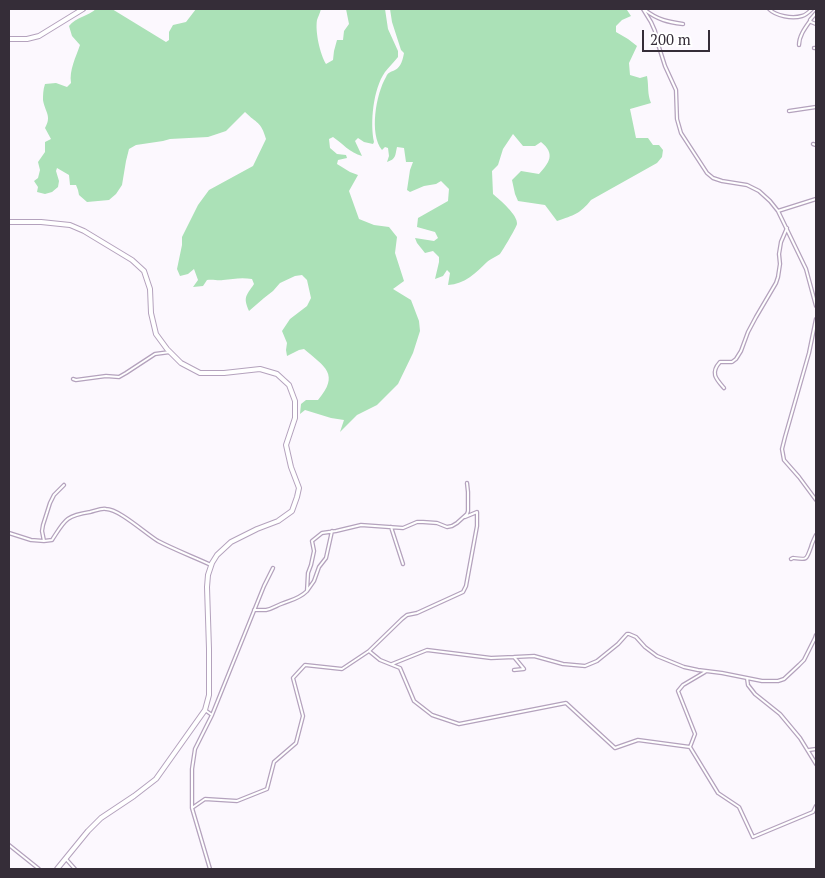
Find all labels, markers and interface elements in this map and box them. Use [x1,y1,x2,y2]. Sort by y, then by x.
scale bar [645,20,712,52]
text: 200 m [650,29,691,49]

